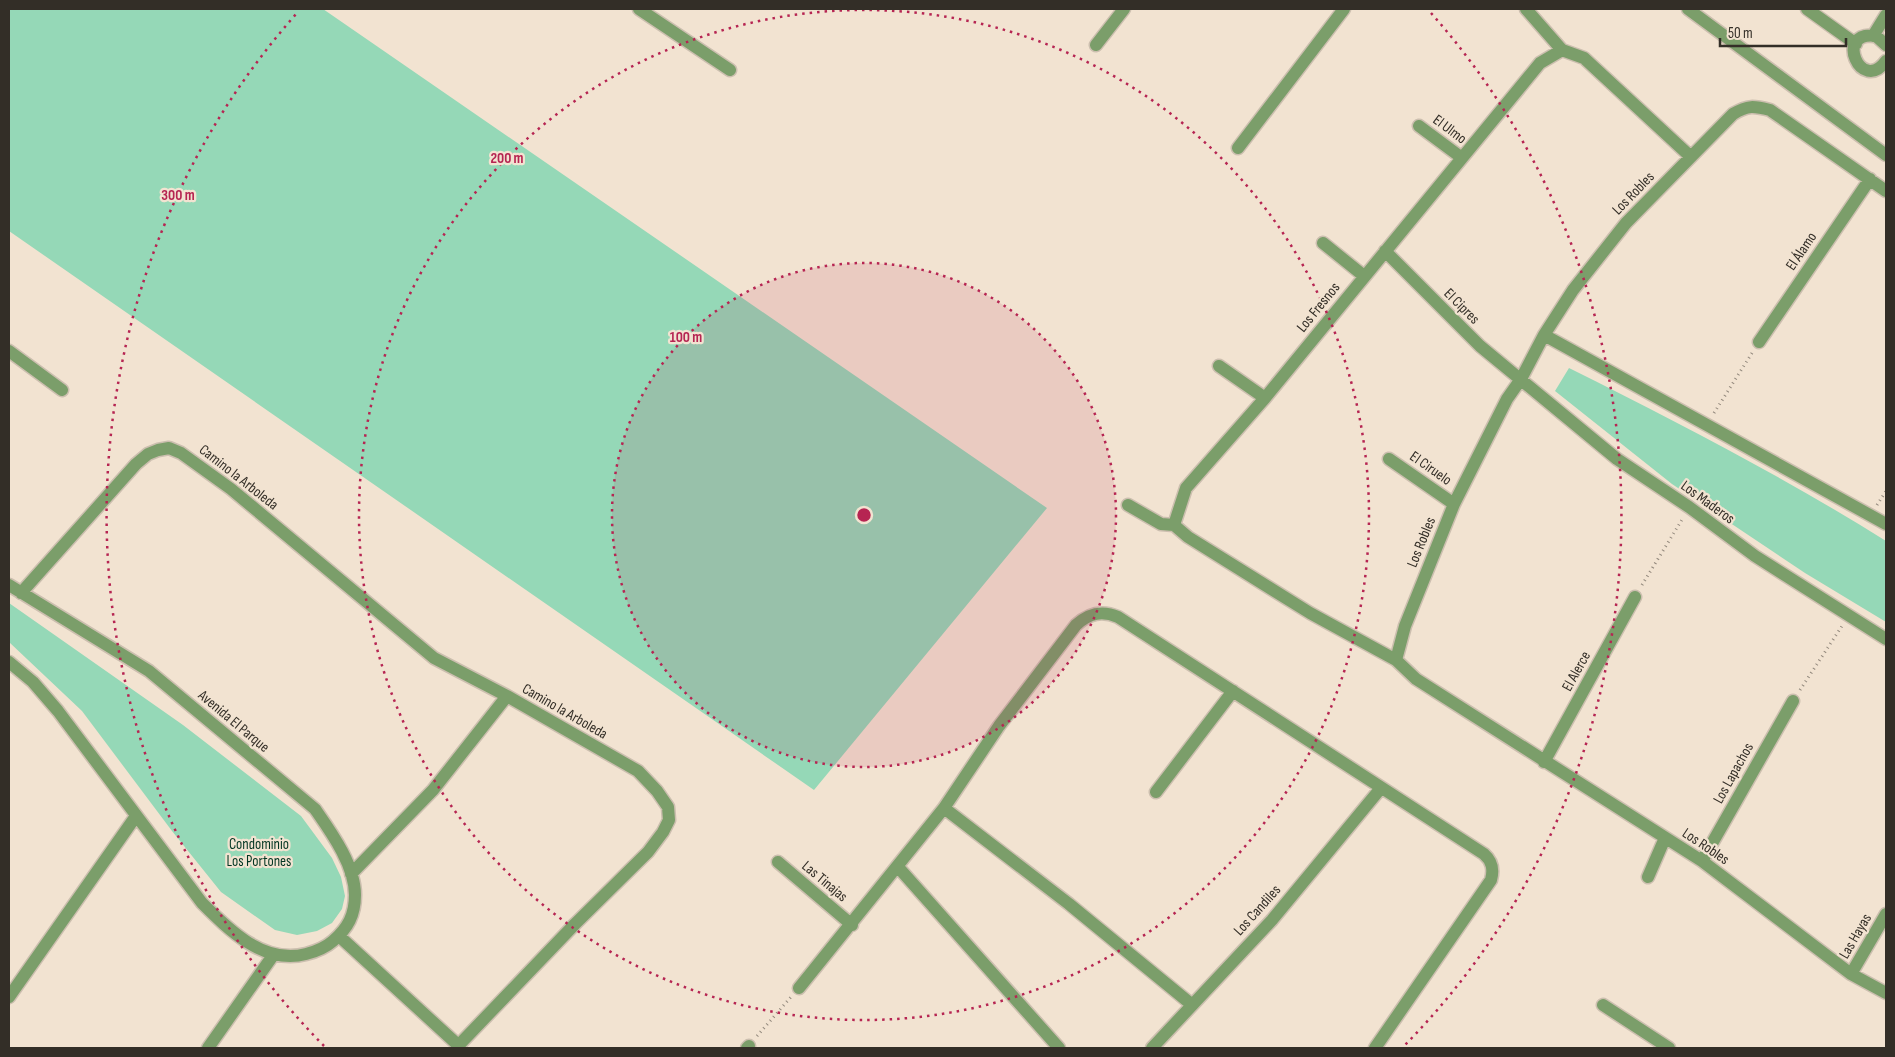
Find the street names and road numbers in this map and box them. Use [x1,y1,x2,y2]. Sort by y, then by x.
street label: El Ulmo [1429,111,1470,148]
street label: Los Robles [1608,168,1659,219]
street label: El Álamo [1782,228,1821,274]
street label: Los Fresnos [1293,279,1344,336]
street label: El Cipres [1440,284,1484,328]
street label: Camino la Arboleda [195,441,282,514]
street label: El Ciruelo [1406,447,1455,490]
street label: Los Maderos [1677,476,1738,528]
street label: Los Robles [1403,514,1440,570]
street label: El Alerce [1558,648,1595,695]
street label: Camino la Arboleda [519,679,611,744]
street label: Avenida El Parque [193,685,273,757]
street label: Los Lapachos [1709,739,1758,807]
street label: Los Robles [1679,824,1733,869]
street label: Las Tinajas [798,857,851,906]
street label: Los Candiles [1230,881,1285,940]
street label: Las Hayas [1835,910,1876,962]

